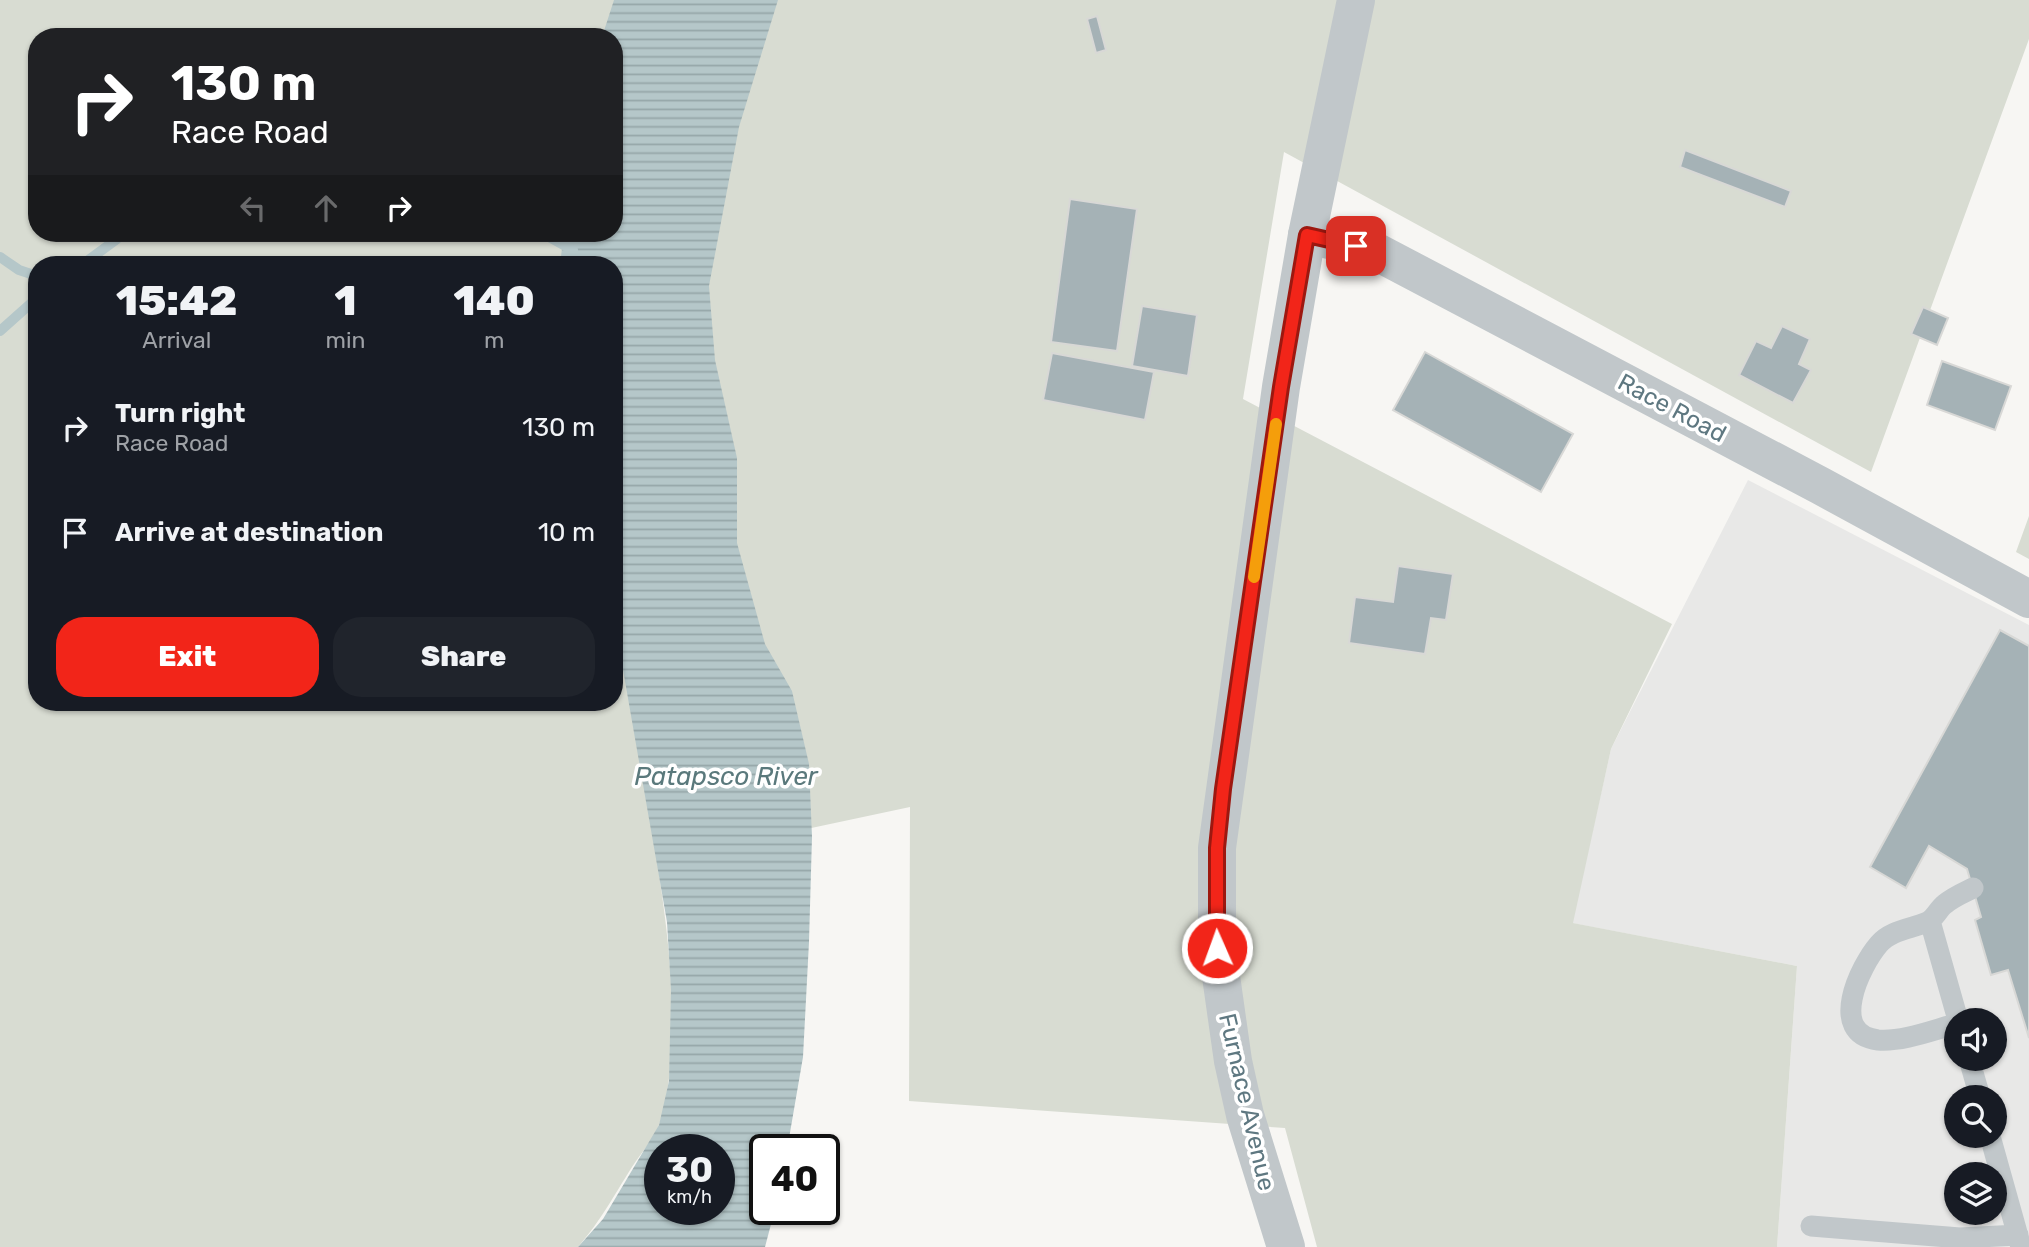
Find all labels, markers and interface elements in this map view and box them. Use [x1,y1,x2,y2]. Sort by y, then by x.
text: 130 m [171,54,316,112]
icon: right [56,56,147,147]
text: Race Road [171,113,329,151]
icon: left [234,189,272,227]
icon: ahead [307,189,345,227]
icon: right [380,189,418,227]
pin [1326,216,1386,276]
icon: arrive [1337,227,1375,265]
text: 15:42 [116,276,237,326]
text: 1 [334,276,357,326]
text: 140 [454,276,535,326]
text: Arrival [142,326,211,354]
text: min [326,326,365,354]
text: m [484,326,504,354]
street label: Race Road [1613,368,1731,448]
text: Turn right [115,398,245,429]
icon: right [56,409,94,447]
text: 130 m [522,412,595,443]
text: Race Road [115,429,228,457]
icon: arrive [56,514,94,552]
text: Arrive at destination [115,517,383,548]
text: 10 m [538,517,595,548]
button: Exit [56,617,319,697]
button: Share [333,617,595,697]
water label: Patapsco River [634,761,819,792]
position arrow [1180,911,1254,985]
map controls [1944,1008,2007,1225]
button: sound [1944,1008,2007,1071]
street label: Furnace Avenue [1213,1011,1281,1193]
button: search [1944,1085,2007,1148]
speed limit sign: 40 [749,1134,840,1225]
text: 30 [666,1149,713,1191]
button: layers [1944,1162,2007,1225]
text: km/h [667,1186,712,1208]

